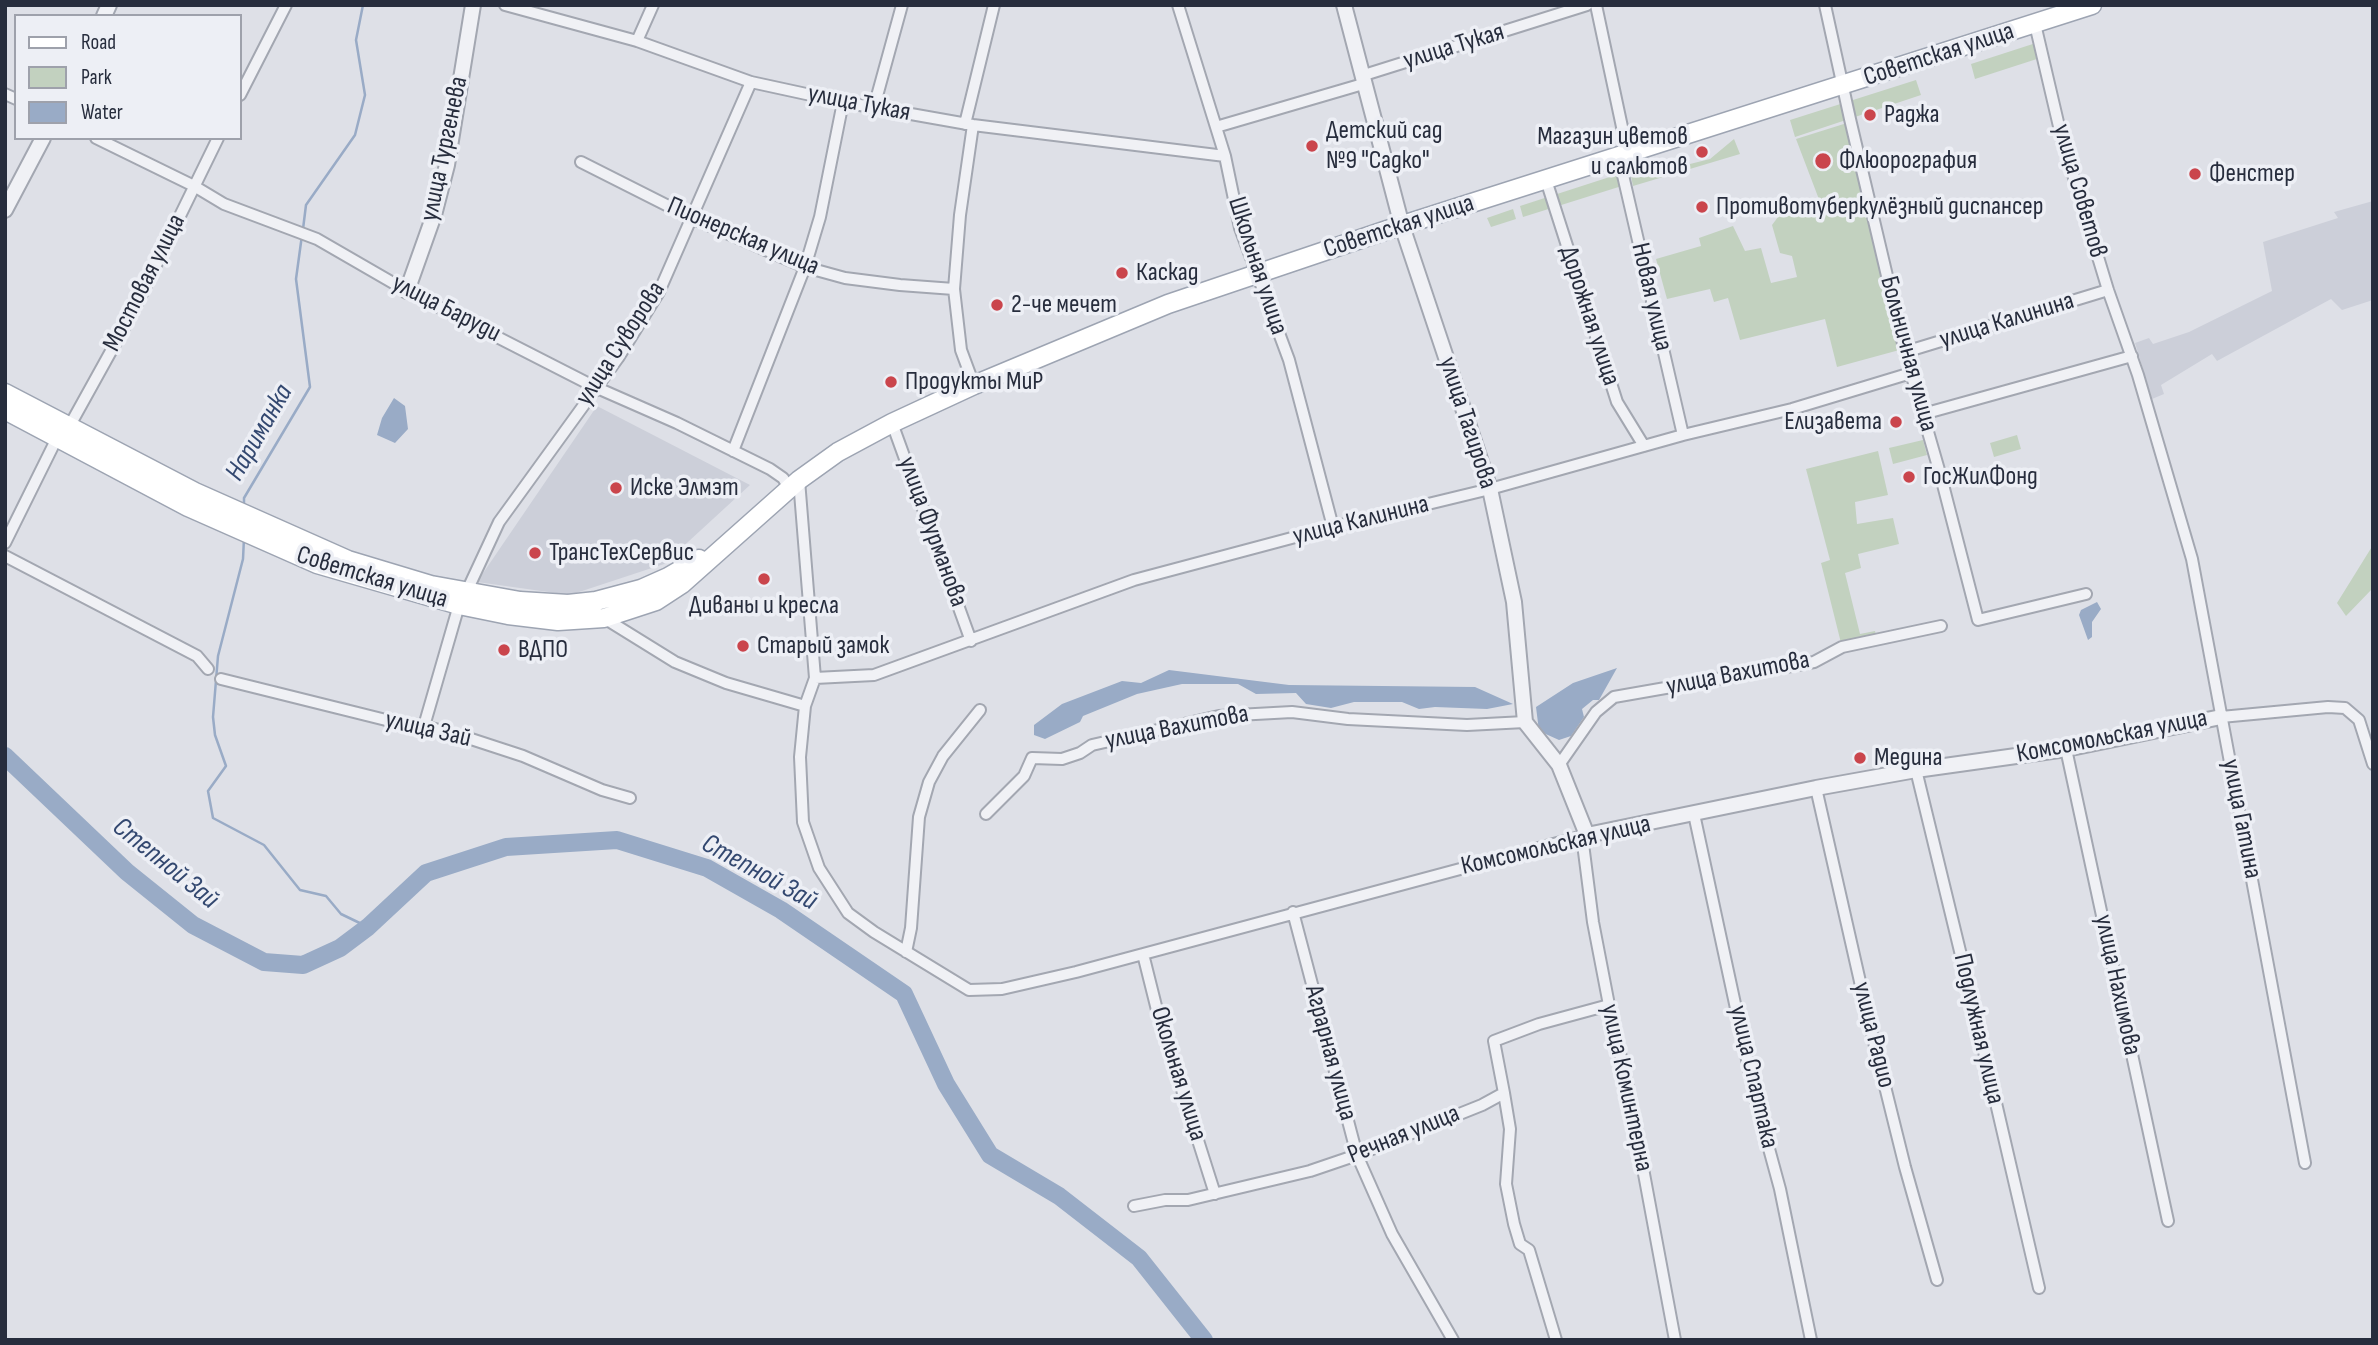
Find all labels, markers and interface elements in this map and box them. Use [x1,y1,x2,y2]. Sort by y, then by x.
legend [14,14,242,140]
street label: Советская улица [1860,16,2018,94]
street label: улица Тукая [1400,17,1508,77]
text: Road [81,30,116,55]
text: Park [81,65,112,90]
street label: улица Тургенева [414,74,476,224]
street label: улица Тукая [805,79,913,129]
place label: Раджа [1884,99,1939,131]
text: Water [81,100,123,125]
marker: Раджа [1862,107,1878,123]
place label: Детский сад №9 "Садко" [1326,115,1443,176]
place label: Магазин цветов и салютов [1537,121,1688,182]
street label: улица Советов [2045,121,2113,261]
marker: Детский сад №9 "Садко" [1304,138,1320,154]
marker: Магазин цветов и салютов [1694,144,1710,160]
place label: Флюорография [1839,145,1977,177]
marker: Флюорография [1813,151,1833,171]
place label: Фенстер [2209,158,2295,190]
marker: Фенстер [2187,166,2203,182]
street label: Советская улица [1320,188,1478,266]
street label: Пионерская улица [662,191,824,283]
place label: Противотуберкулёзный диспансер [1716,191,2043,223]
street label: Школьная улица [1220,193,1294,339]
marker: Противотуберкулёзный диспансер [1694,199,1710,215]
street label: Мостовая улица [97,209,193,357]
street label: Новая улица [1623,240,1679,354]
street label: Дорожная улица [1552,242,1626,390]
place label: Каскад [1136,257,1199,289]
marker: Каскад [1114,265,1130,281]
street label: улица Баруди [386,268,506,350]
street label: Больничная улица [1872,273,1944,435]
street label: улица Суворова [569,276,673,412]
street label: улица Калинина [1936,286,2078,356]
place label: 2-че мечет [1011,289,1117,321]
marker: 2-че мечет [989,297,1005,313]
street label: улица Тагирова [1431,353,1503,493]
place label: Продукты МиР [905,366,1043,398]
marker: Продукты МиР [883,374,899,390]
water label: Нариманка [219,379,301,487]
place label: Елизавета [1784,406,1882,438]
marker: Елизавета [1888,414,1904,430]
street label: улица Фурманова [890,453,974,611]
place label: ГосЖилФонд [1923,461,2038,493]
marker: ГосЖилФонд [1901,469,1917,485]
place label: Иске Элмэт [630,472,739,504]
marker: Иске Элмэт [608,480,624,496]
street label: улица Калинина [1290,489,1432,553]
place label: ТрансТехСервис [549,537,694,569]
street label: Советская улица [293,540,451,616]
marker: ТрансТехСервис [527,545,543,561]
marker: Диваны и кресла [756,571,772,587]
place label: Диваны и кресла [689,590,839,622]
place label: Старый замок [757,630,889,662]
place label: ВДПО [518,634,568,666]
marker: Старый замок [735,638,751,654]
marker: ВДПО [496,642,512,658]
street label: улица Вахитова [1664,645,1812,703]
street label: улица Вахитова [1103,699,1251,757]
street label: Комсомольская улица [2014,703,2210,771]
street label: улица Зай [382,705,474,755]
place label: Медина [1874,742,1942,774]
marker: Медина [1852,750,1868,766]
street label: улица Гатина [2214,757,2268,881]
street label: Комсомольская улица [1458,809,1654,883]
water label: Степной Зай [105,811,225,917]
water label: Степной Зай [695,827,823,919]
street label: улица Нахимова [2087,912,2147,1058]
street label: Подлужная улица [1946,951,2010,1107]
street label: улица Радио [1845,979,1901,1091]
street label: Аграрная улица [1297,982,1363,1124]
street label: улица Коминтерна [1593,1001,1659,1175]
street label: Окольная улица [1143,1003,1213,1145]
street label: улица Спартака [1721,1003,1785,1151]
street label: Речная улица [1344,1098,1464,1172]

